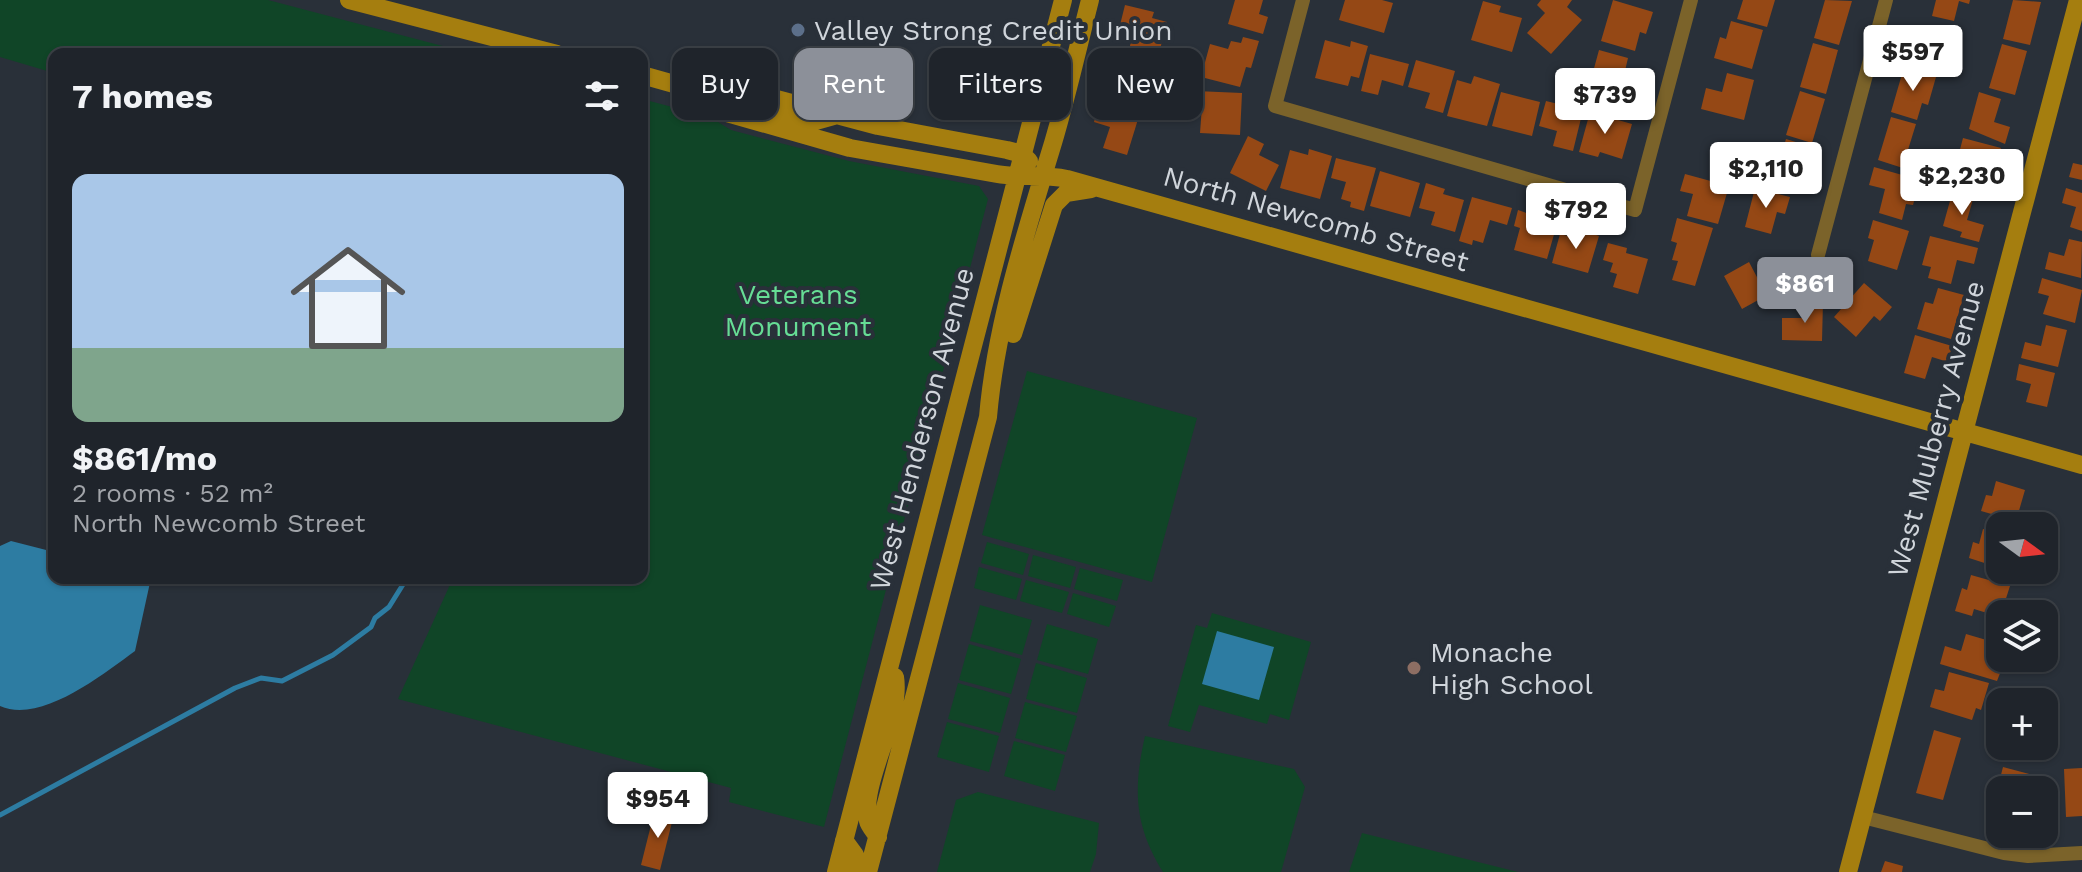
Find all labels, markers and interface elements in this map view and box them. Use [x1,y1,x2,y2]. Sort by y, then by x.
place label: Valley Strong Credit Union [814,14,1173,47]
marker: Valley Strong Credit Union [789,21,807,39]
pin: $597 [1866,25,1960,93]
text: $597 [1882,36,1944,66]
chip: Buy [672,48,778,120]
chip: Rent [794,48,913,120]
chip: Filters [929,48,1071,120]
chip: New [1087,48,1203,120]
pin: $739 [1558,68,1652,136]
icon: filters [580,74,624,118]
text: 7 homes [72,76,213,116]
text: $739 [1573,79,1637,109]
pin: $2,110 [1701,142,1831,210]
pin: $2,230 [1897,149,2027,217]
text: $2,110 [1728,153,1804,183]
street label: North Newcomb Street [1160,160,1473,278]
text: $2,230 [1918,160,2006,190]
pin: $792 [1529,183,1623,251]
text: $792 [1544,194,1608,224]
icon: home [276,226,420,370]
pin: $861 [1758,257,1852,325]
street label: West Henderson Avenue [863,264,981,594]
text: $861 [1775,268,1835,298]
street label: West Mulberry Avenue [1881,277,1991,581]
park label: Veterans Monument [725,278,872,343]
text: $861/mo [72,438,217,478]
text: 2 rooms · 52 m² [72,478,273,508]
text: North Newcomb Street [72,508,365,538]
north arrow [1986,512,2058,584]
map controls [1986,512,2058,848]
button: layers [1986,600,2058,672]
place label: Monache High School [1430,636,1593,701]
marker: Monache High School [1405,659,1423,677]
button: + [1986,688,2058,760]
pin: $954 [611,772,705,840]
button: − [1986,776,2058,848]
text: $954 [626,783,690,813]

